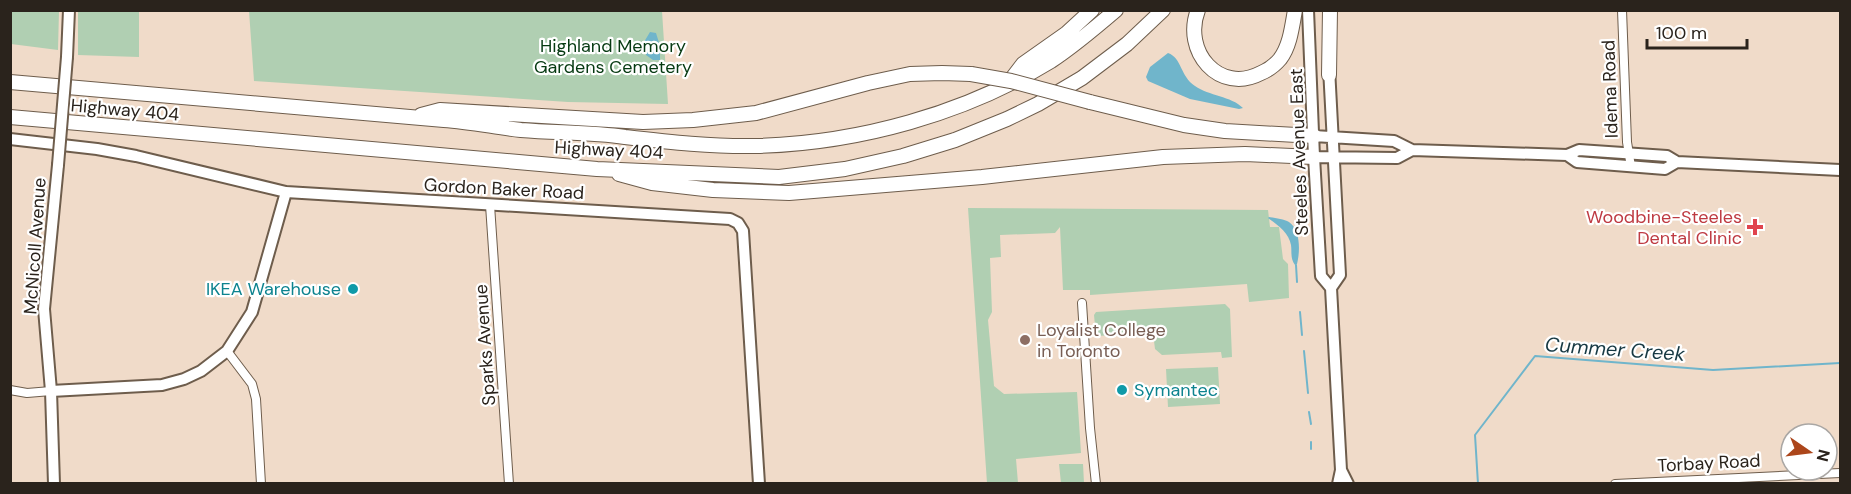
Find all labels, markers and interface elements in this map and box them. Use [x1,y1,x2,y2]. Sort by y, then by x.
scale bar [1647,12,1748,50]
text: 100 m [1656,21,1707,45]
park label: Highland Memory Gardens Cemetery [534,34,692,79]
street label: Idema Road [1596,39,1624,139]
street label: Steeles Avenue East [1284,68,1314,236]
street label: Highway 404 [70,93,180,127]
street label: Highway 404 [554,135,664,165]
street label: Gordon Baker Road [423,173,585,205]
street label: McNicoll Avenue [18,177,52,315]
place label: Woodbine-Steeles Dental Clinic [1586,205,1742,250]
marker: Woodbine-Steeles Dental Clinic [1746,218,1764,236]
place label: IKEA Warehouse [206,277,341,301]
marker: IKEA Warehouse [346,282,360,296]
street label: Sparks Avenue [469,283,501,407]
place label: Loyalist College in Toronto [1037,318,1166,363]
water label: Cummer Creek [1544,331,1687,367]
marker: Loyalist College in Toronto [1018,333,1032,347]
place label: Symantec [1134,378,1218,402]
marker: Symantec [1115,383,1129,397]
north arrow [1779,422,1839,482]
text: N [1811,447,1835,464]
street label: Torbay Road [1657,448,1761,478]

